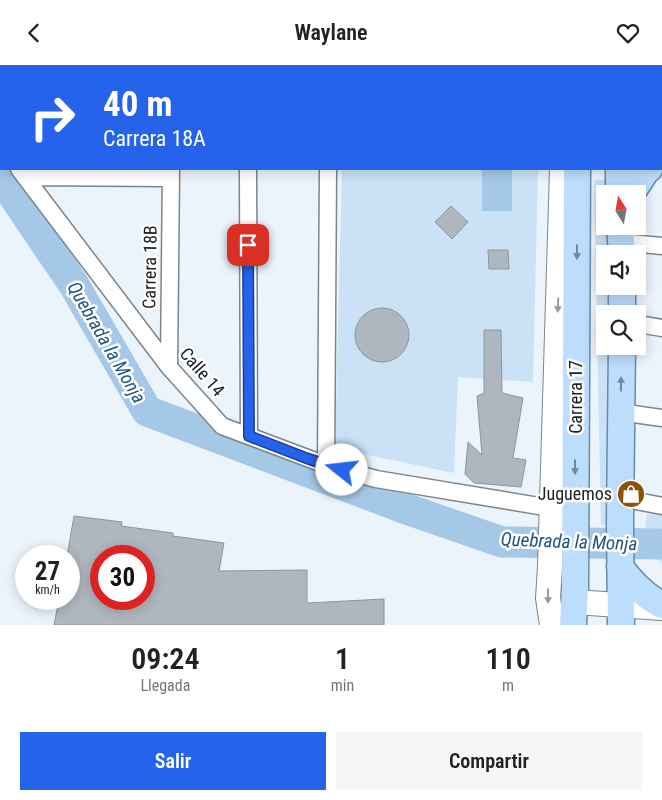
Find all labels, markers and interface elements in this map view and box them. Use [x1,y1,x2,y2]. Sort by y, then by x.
icon: back [20,19,48,47]
icon: heart [614,19,642,47]
text: Waylane [294,20,368,45]
text: 40 m [103,84,172,125]
icon: right [20,85,85,150]
text: Carrera 18A [103,126,206,151]
north arrow [596,185,646,235]
map controls [596,185,646,355]
pin [227,224,269,266]
street label: Carrera 18B [138,225,161,309]
icon: arrive [234,231,262,259]
one-way arrow [572,245,580,261]
button: sound [596,245,646,295]
water label: Quebrada la Monja [62,277,151,407]
one-way arrow [553,297,561,313]
button: search [596,305,646,355]
street label: Calle 14 [176,343,229,400]
street label: Carrera 17 [565,360,586,434]
one-way arrow [617,376,625,392]
position arrow [315,443,367,495]
one-way arrow [571,460,579,476]
shop icon: Juguemos [616,479,646,509]
place label: Juguemos [538,483,612,504]
water label: Quebrada la Monja [500,528,638,555]
speed limit sign: 30 [90,545,155,610]
text: 27 [35,557,60,586]
text: km/h [35,583,60,597]
one-way arrow [544,588,552,604]
text: 09:24 [131,641,200,676]
text: 1 [335,641,350,676]
text: 110 [485,641,531,676]
text: Llegada [140,676,190,695]
text: min [331,676,354,695]
text: m [502,676,514,695]
button: Salir [20,732,326,790]
button: Compartir [336,732,642,790]

